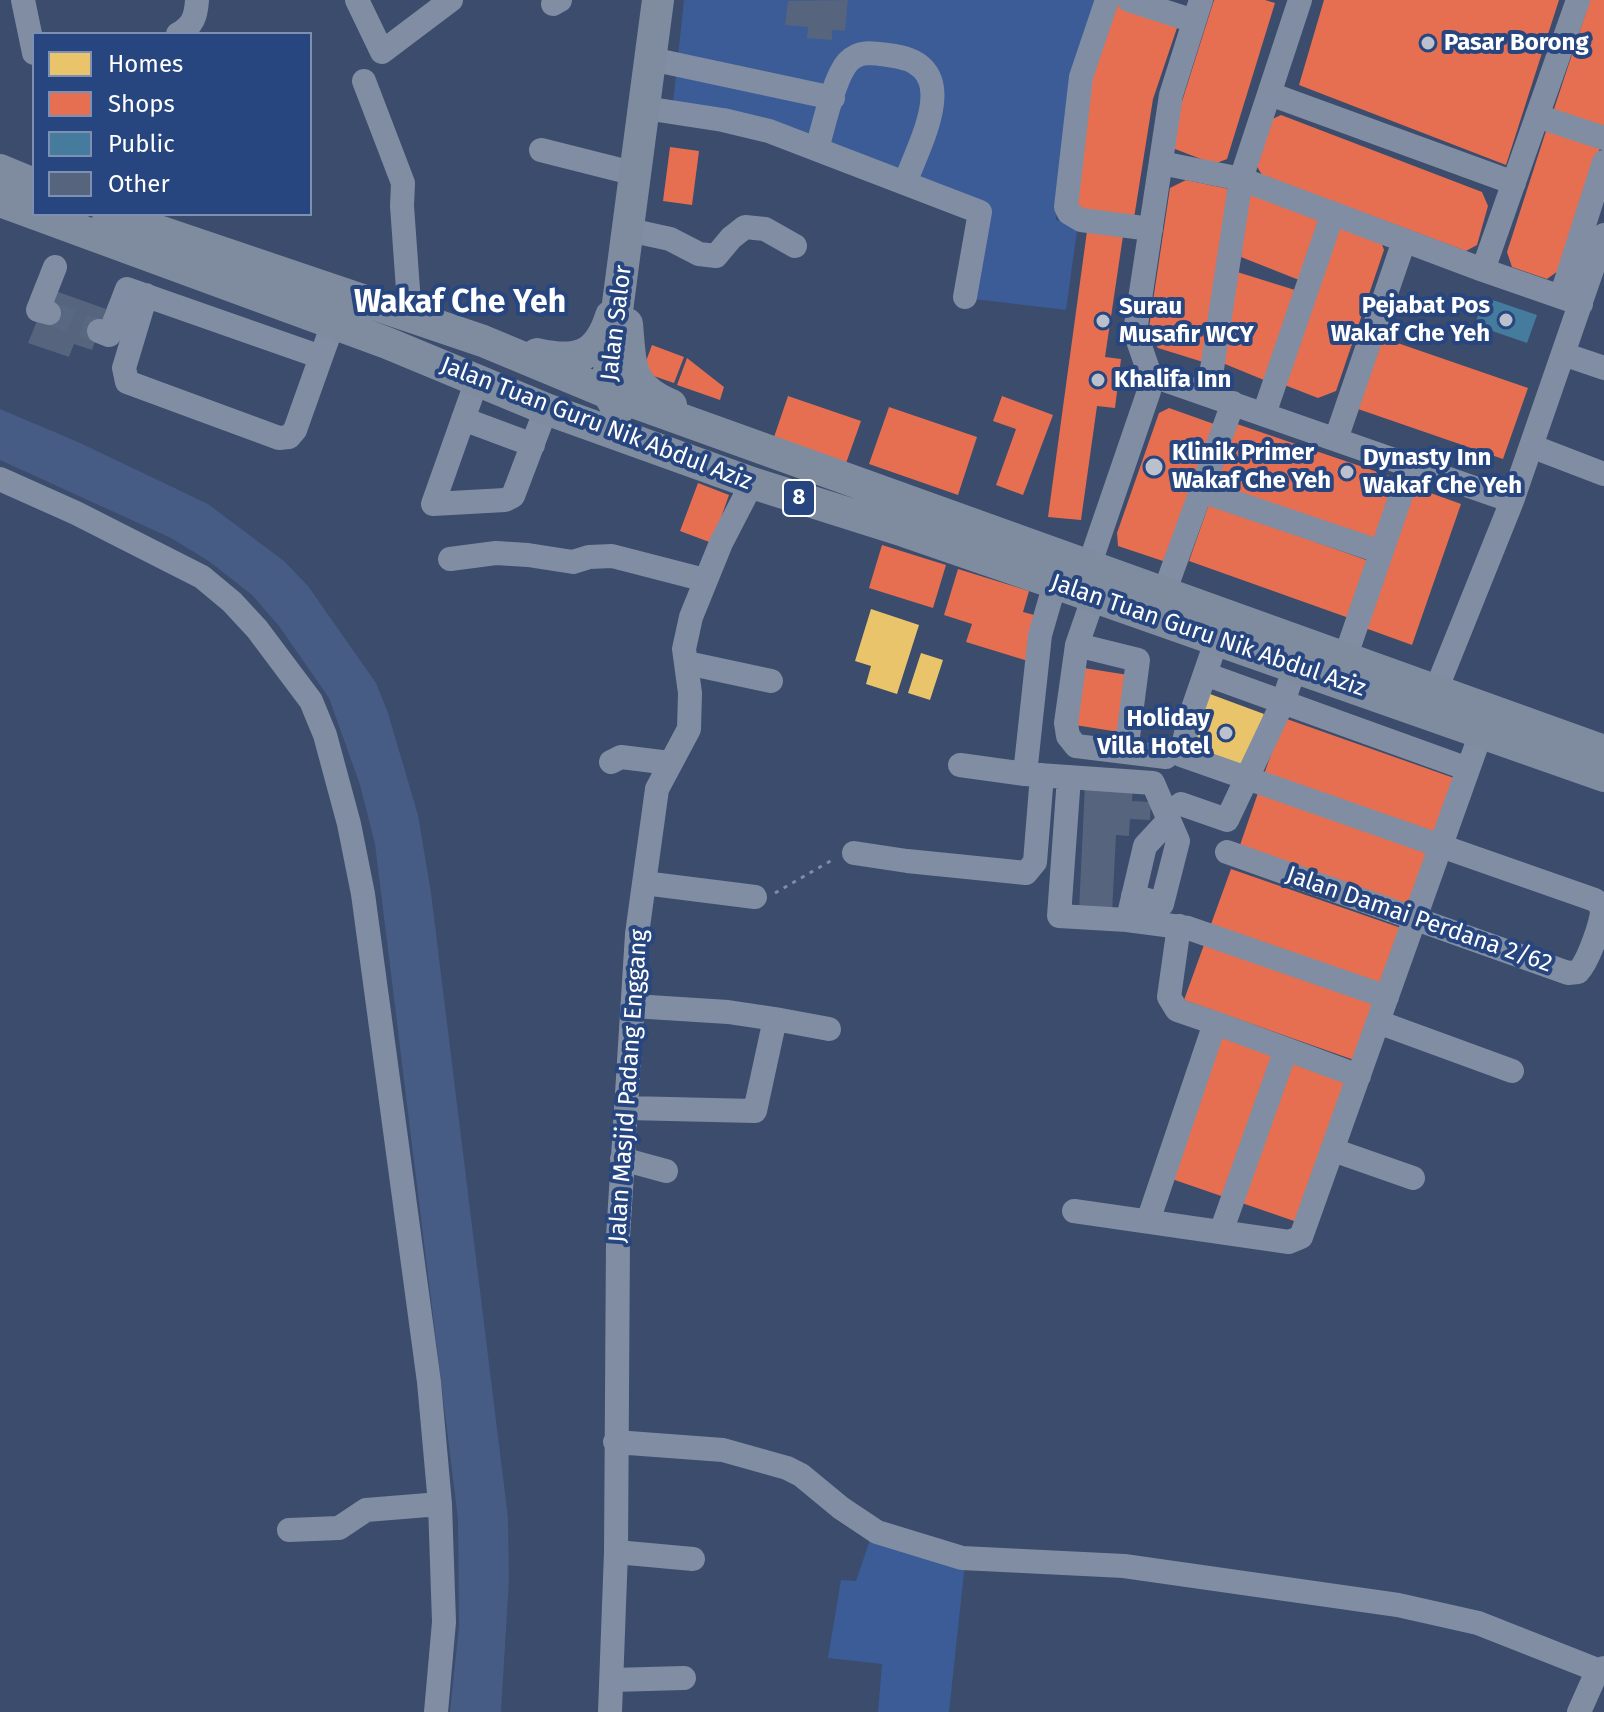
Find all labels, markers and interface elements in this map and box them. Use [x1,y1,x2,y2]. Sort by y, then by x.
place label: Pasar Borong [1444,29,1589,57]
legend [32,32,312,216]
marker: Pasar Borong [1419,34,1437,52]
text: Homes [108,50,183,78]
text: Shops [108,90,175,118]
text: Public [108,130,175,158]
text: Other [108,170,170,198]
street label: Jalan Salor [596,263,638,383]
district label: Wakaf Che Yeh [354,284,566,322]
place label: Pejabat Pos Wakaf Che Yeh [1331,292,1490,348]
place label: Surau Musafir WCY [1119,293,1254,349]
marker: Pejabat Pos Wakaf Che Yeh [1497,311,1515,329]
marker: Surau Musafir WCY [1094,312,1112,330]
street label: Jalan Tuan Guru Nik Abdul Aziz [436,351,756,497]
place label: Khalifa Inn [1114,366,1231,394]
marker: Khalifa Inn [1089,371,1107,389]
place label: Klinik Primer Wakaf Che Yeh [1172,439,1331,495]
place label: Dynasty Inn Wakaf Che Yeh [1363,444,1522,500]
marker: Klinik Primer Wakaf Che Yeh [1143,456,1165,478]
marker: Dynasty Inn Wakaf Che Yeh [1338,463,1356,481]
road number: 8 [783,480,815,516]
street label: Jalan Tuan Guru Nik Abdul Aziz [1047,568,1369,704]
place label: Holiday Villa Hotel [1097,705,1210,761]
marker: Holiday Villa Hotel [1217,724,1235,742]
street label: Jalan Damai Perdana 2/62 [1282,861,1556,979]
street label: Jalan Masjid Padang Enggang [604,928,654,1244]

